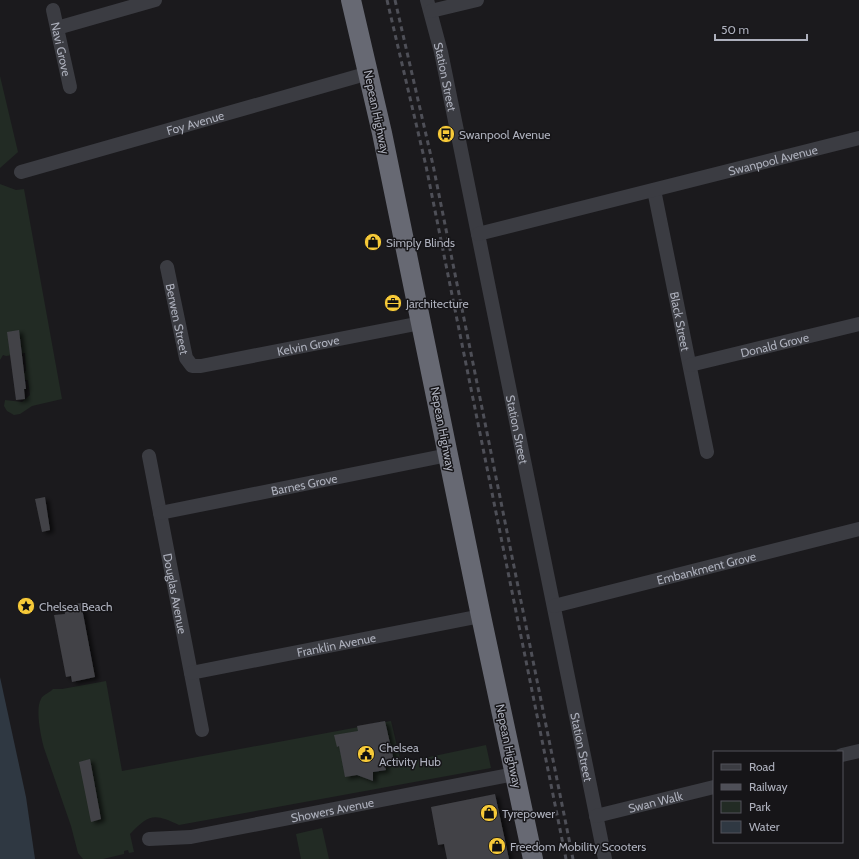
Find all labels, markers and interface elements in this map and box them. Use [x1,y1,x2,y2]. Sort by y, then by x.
scale bar [715,16,807,42]
street label: Navi Grove [48,21,75,78]
text: 50 m [721,22,749,37]
street label: Station Street [431,41,460,112]
street label: Nepean Highway [361,68,393,156]
street label: Foy Avenue [165,107,226,138]
bus stop icon: Swanpool Avenue [436,124,456,144]
place label: Swanpool Avenue [459,127,550,142]
street label: Swanpool Avenue [727,141,819,178]
shop icon: Simply Blinds [363,232,383,252]
place label: Simply Blinds [386,235,455,250]
street label: Berwen Street [163,282,193,356]
street label: Black Street [667,290,694,352]
office icon: Jarchitecture [383,293,403,313]
place label: Jarchitecture [405,296,469,311]
street label: Donald Grove [739,329,810,360]
street label: Kelvin Grove [276,332,340,359]
street label: Nepean Highway [427,385,459,473]
street label: Station Street [503,394,532,465]
street label: Barnes Grove [270,470,339,498]
street label: Embankment Grove [655,548,757,587]
street label: Douglas Avenue [160,552,191,635]
place icon: Chelsea Beach [16,596,36,616]
place label: Chelsea Beach [39,599,112,614]
street label: Franklin Avenue [295,629,377,660]
street label: Nepean Highway [493,702,525,790]
street label: Station Street [568,711,597,783]
place label: Chelsea Activity Hub [379,740,441,769]
public building icon: Chelsea Activity Hub [356,744,376,764]
legend [713,751,843,843]
text: Road [749,759,775,774]
text: Railway [749,779,787,794]
street label: Swan Walk [626,787,685,815]
street label: Showers Avenue [289,794,375,825]
text: Park [749,799,771,814]
shop icon: Tyrepower [479,803,499,823]
place label: Tyrepower [502,806,555,821]
text: Water [749,819,780,834]
shop icon: Freedom Mobility Scooters [487,836,507,856]
place label: Freedom Mobility Scooters [510,839,646,854]

